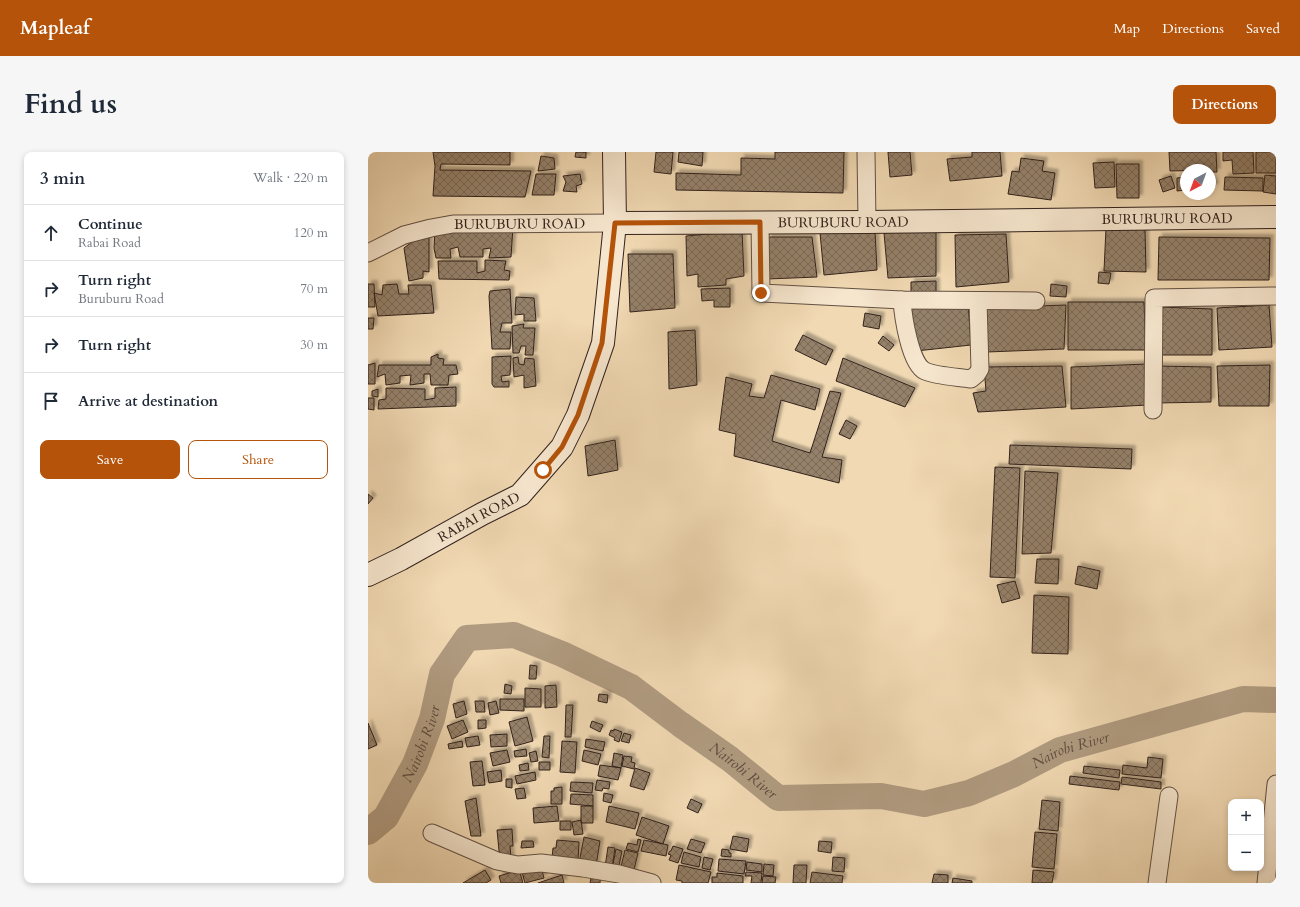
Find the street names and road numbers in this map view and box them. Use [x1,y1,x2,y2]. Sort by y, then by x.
street label: BURUBURU ROAD [1101,209,1233,229]
street label: BURUBURU ROAD [777,212,909,232]
street label: BURUBURU ROAD [454,214,585,234]
street label: RABAI ROAD [434,488,523,547]

